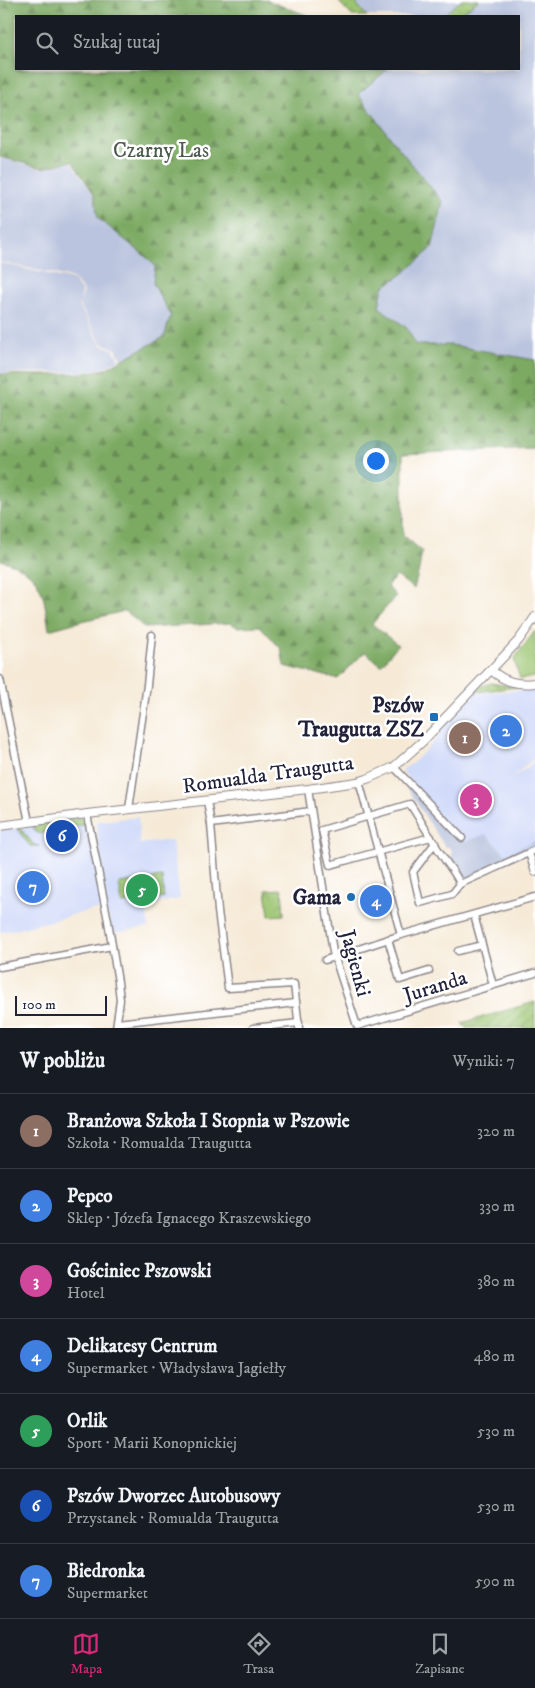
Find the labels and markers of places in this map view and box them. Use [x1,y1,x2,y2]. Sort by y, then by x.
place label: Pszów Traugutta ZSZ [297,693,425,743]
marker: Pszów Traugutta ZSZ [428,711,440,723]
pin: 2 [490,712,522,750]
pin: 1 [449,719,481,757]
pin: 3 [460,781,492,819]
pin: 6 [46,817,78,855]
pin: 7 [17,868,49,906]
pin: 5 [126,871,158,909]
pin: 4 [360,882,392,920]
place label: Gama [293,885,342,911]
marker: Gama [345,891,357,903]

